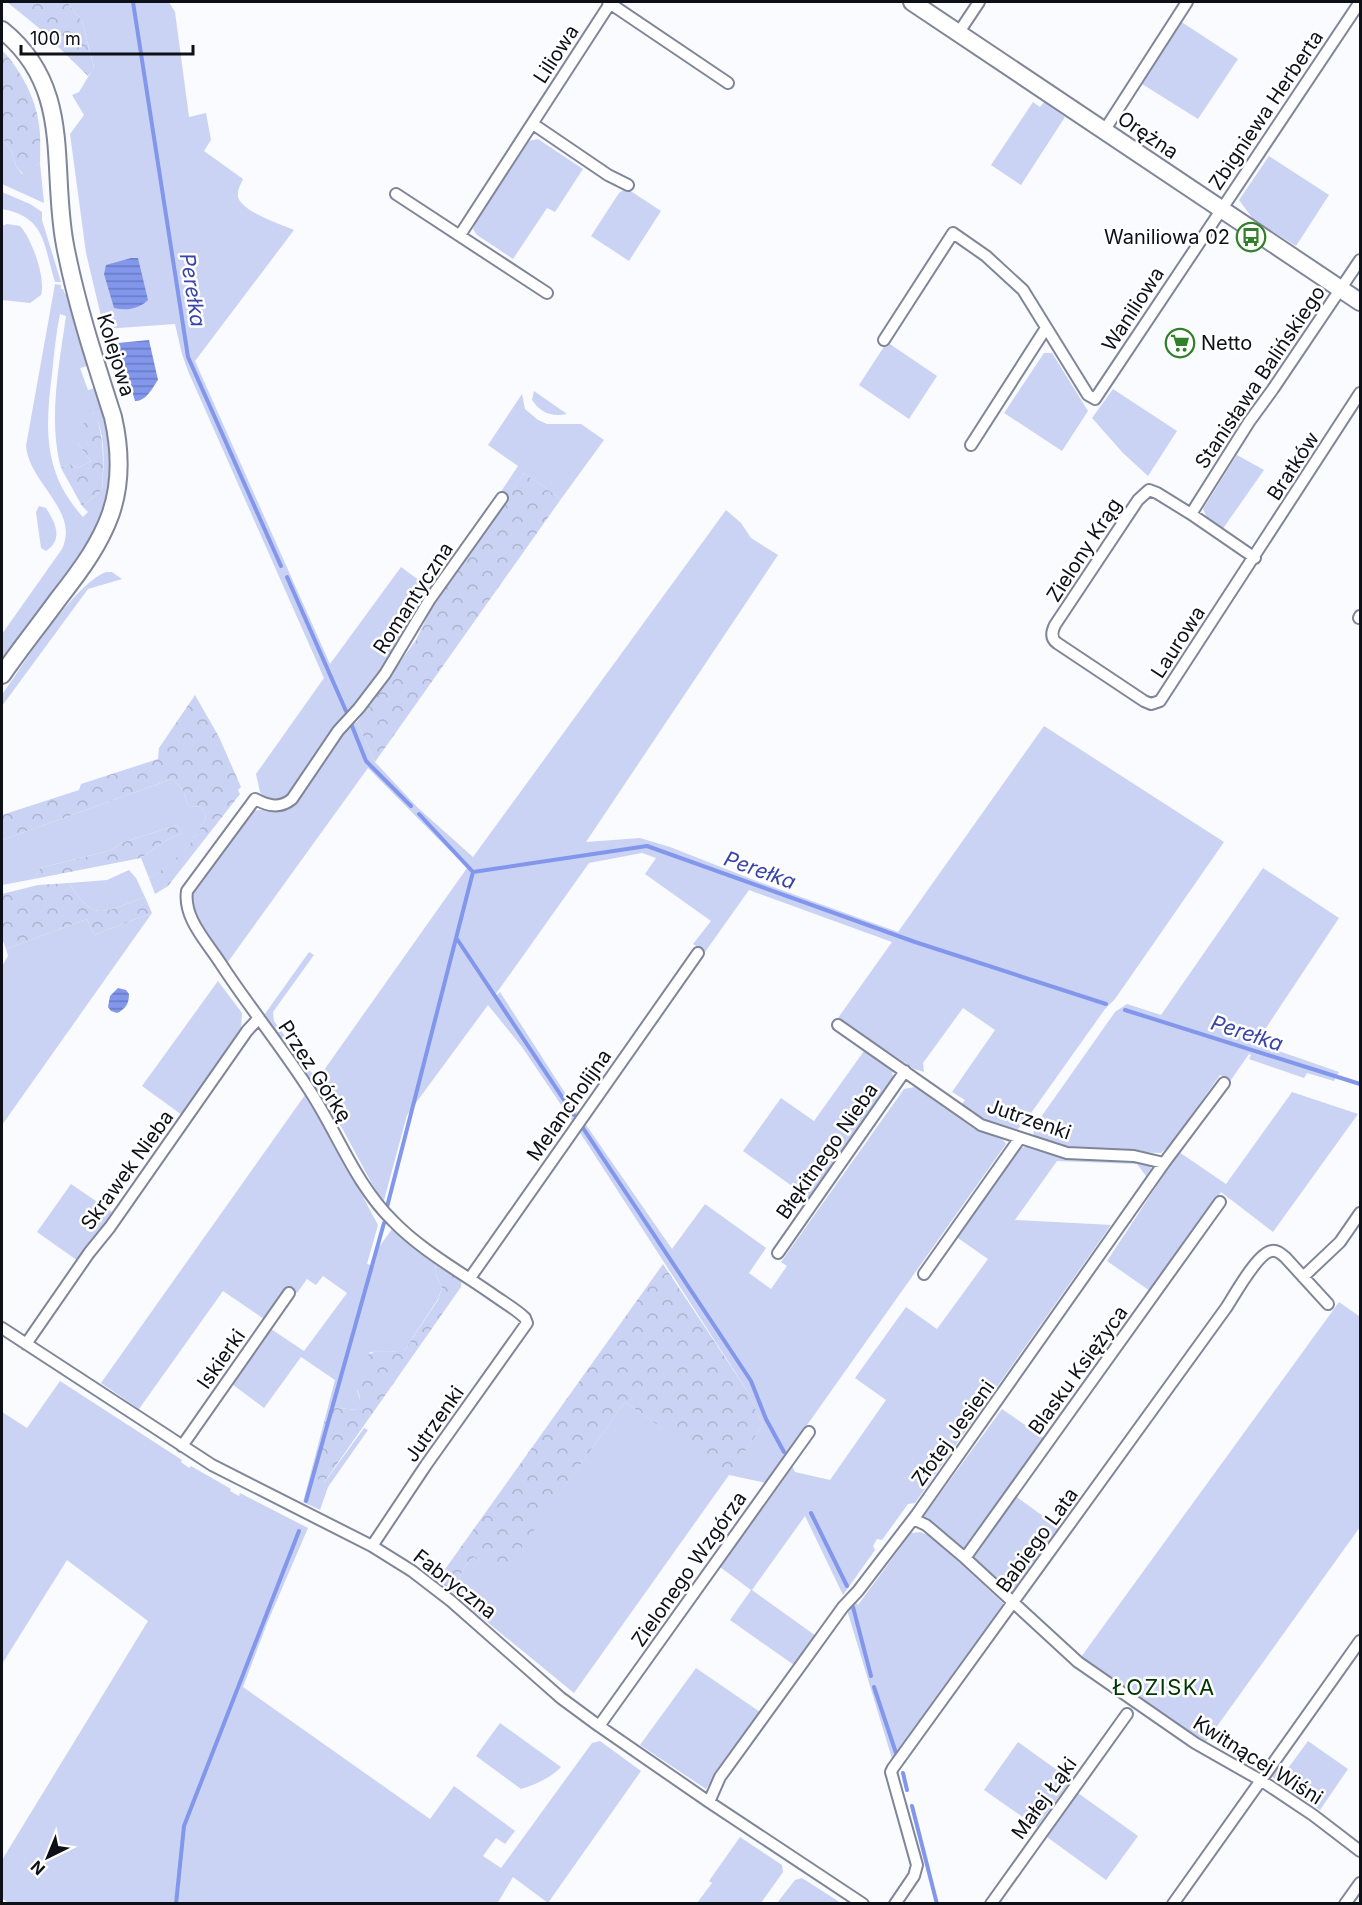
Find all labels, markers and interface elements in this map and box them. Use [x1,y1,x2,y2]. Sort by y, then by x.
scale bar [21,18,194,56]
street label: Liliowa [528,20,584,88]
street label: Zbigniewa Herberta [1204,26,1328,194]
text: 100 m [30,28,81,49]
street label: Orężna [1113,106,1183,164]
bus stop icon: Waniliowa 02 [1235,221,1267,253]
place label: Waniliowa 02 [1104,225,1230,249]
water label: Perełka [175,251,211,329]
street label: Waniliowa [1097,262,1169,356]
street label: Stanisława Balińskiego [1190,281,1330,473]
street label: Kolejowa [92,311,140,399]
supermarket icon: Netto [1164,327,1196,359]
place label: Netto [1201,331,1252,355]
street label: Bratków [1262,427,1324,505]
street label: Zielony Krąg [1042,494,1126,606]
street label: Romantyczna [368,538,458,658]
street label: Laurowa [1146,602,1210,682]
water label: Perełka [721,846,799,894]
water label: Perełka [1208,1010,1286,1056]
street label: Przez Górkę [273,1016,357,1126]
street label: Melancholijna [522,1045,616,1165]
street label: Błękitnego Nieba [771,1078,883,1224]
street label: Jutrzenki [984,1093,1074,1145]
street label: Skrawek Nieba [76,1105,178,1235]
street label: Blasku Księżyca [1023,1301,1133,1439]
street label: Iskierki [192,1325,250,1393]
street label: Złotej Jesieni [907,1376,999,1490]
street label: Jutrzenki [399,1381,469,1467]
street label: Babiego Lata [991,1483,1083,1597]
street label: Zielonego Wzgórza [626,1487,752,1651]
street label: Fabryczna [409,1544,501,1624]
district label: ŁOZISKA [1112,1674,1216,1700]
street label: Kwitnącej Wiśni [1189,1711,1327,1809]
street label: Małej Łąki [1006,1752,1082,1844]
north arrow [18,1827,78,1887]
text: N [26,1856,49,1879]

